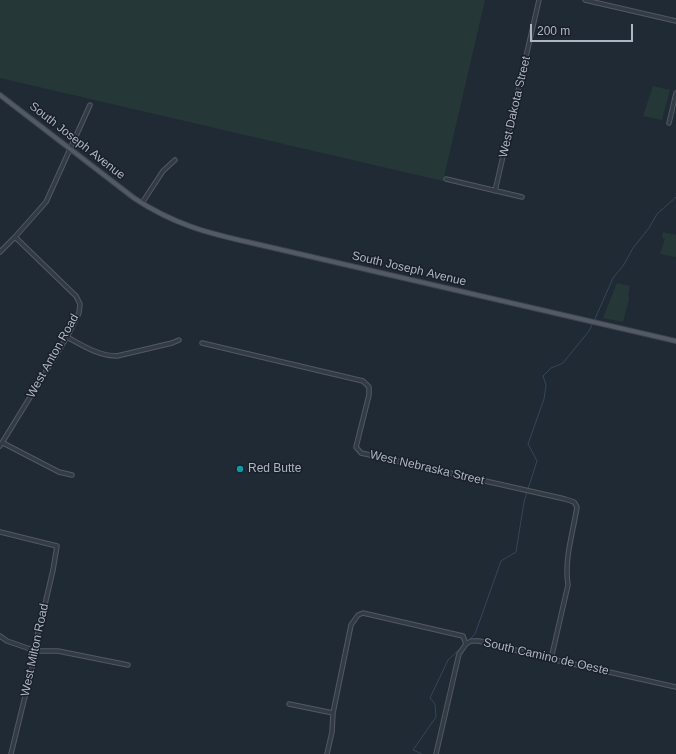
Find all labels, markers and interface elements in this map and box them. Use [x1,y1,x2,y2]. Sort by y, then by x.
scale bar [532,16,635,42]
text: 200 m [537,24,570,38]
street label: West Dakota Street [496,55,534,159]
street label: South Joseph Avenue [26,99,128,183]
street label: South Joseph Avenue [350,249,468,289]
street label: West Anton Road [24,311,82,401]
street label: West Nebraska Street [368,448,486,488]
place label: Red Butte [248,462,301,476]
marker: Red Butte [235,464,245,474]
street label: West Milton Road [18,602,52,698]
street label: South Camino de Oeste [482,636,610,678]

